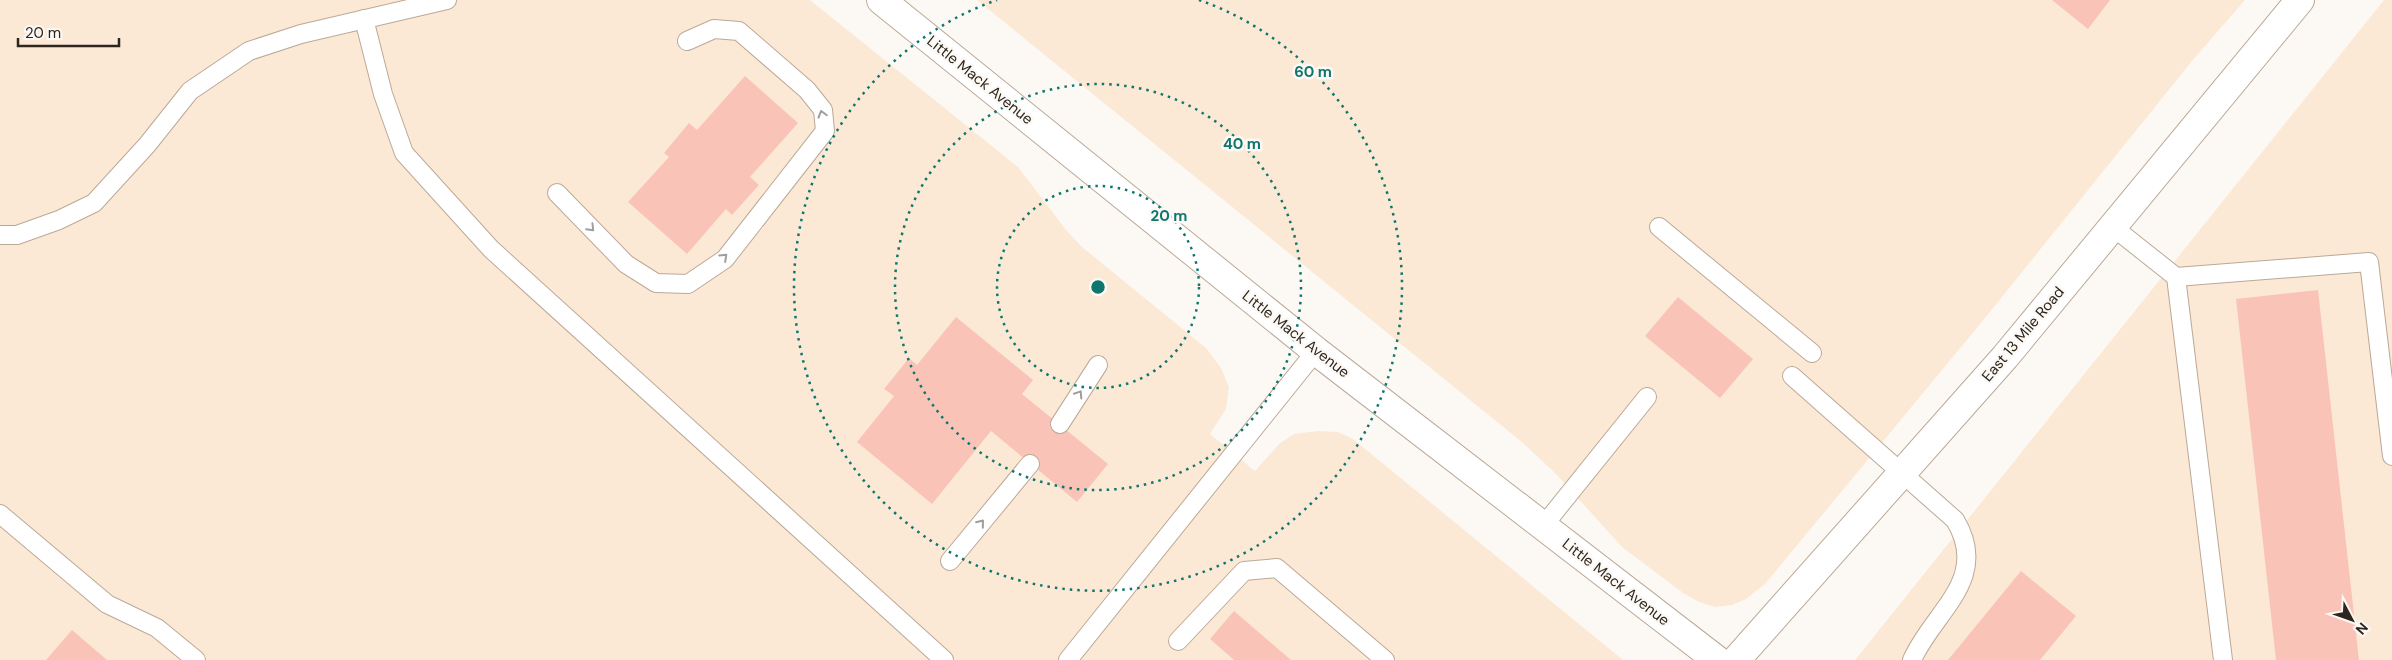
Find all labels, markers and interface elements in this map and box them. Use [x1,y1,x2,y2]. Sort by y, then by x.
scale bar [18,15,119,47]
text: 20 m [25,23,61,43]
street label: Little Mack Avenue [923,31,1037,129]
text: 60 m [1294,62,1332,82]
one-way arrow [817,110,827,119]
text: 40 m [1223,134,1261,154]
text: 20 m [1151,206,1187,226]
one-way arrow [585,223,594,232]
one-way arrow [718,254,727,263]
centre of rings [1089,278,1107,296]
street label: East 13 Mile Road [1977,282,2069,386]
street label: Little Mack Avenue [1238,286,1354,382]
one-way arrow [1073,391,1082,400]
one-way arrow [975,520,983,529]
street label: Little Mack Avenue [1558,534,1674,630]
north arrow [2327,595,2377,645]
text: N [2352,619,2372,638]

